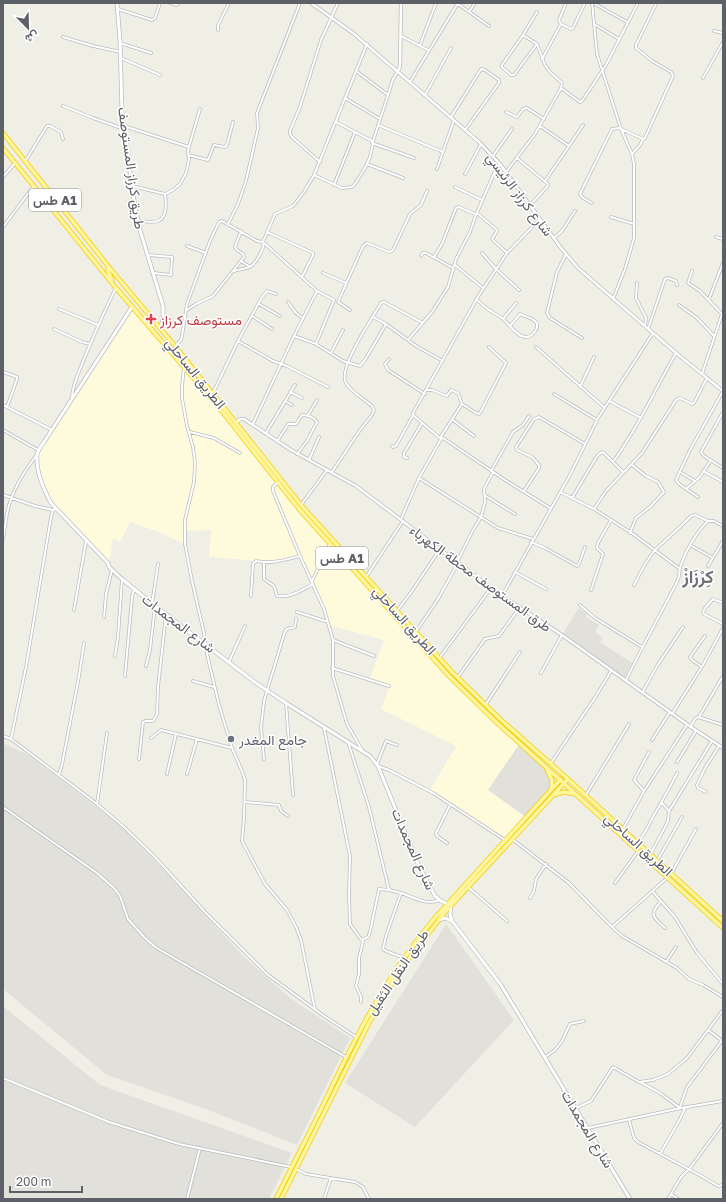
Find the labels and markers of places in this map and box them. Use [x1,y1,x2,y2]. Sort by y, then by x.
place label: مستوصف كرزاز [159,311,242,329]
marker: مستوصف كرزاز [145,313,157,325]
place label: جامع المغدر [238,731,307,751]
marker: جامع المغدر [226,734,236,744]

